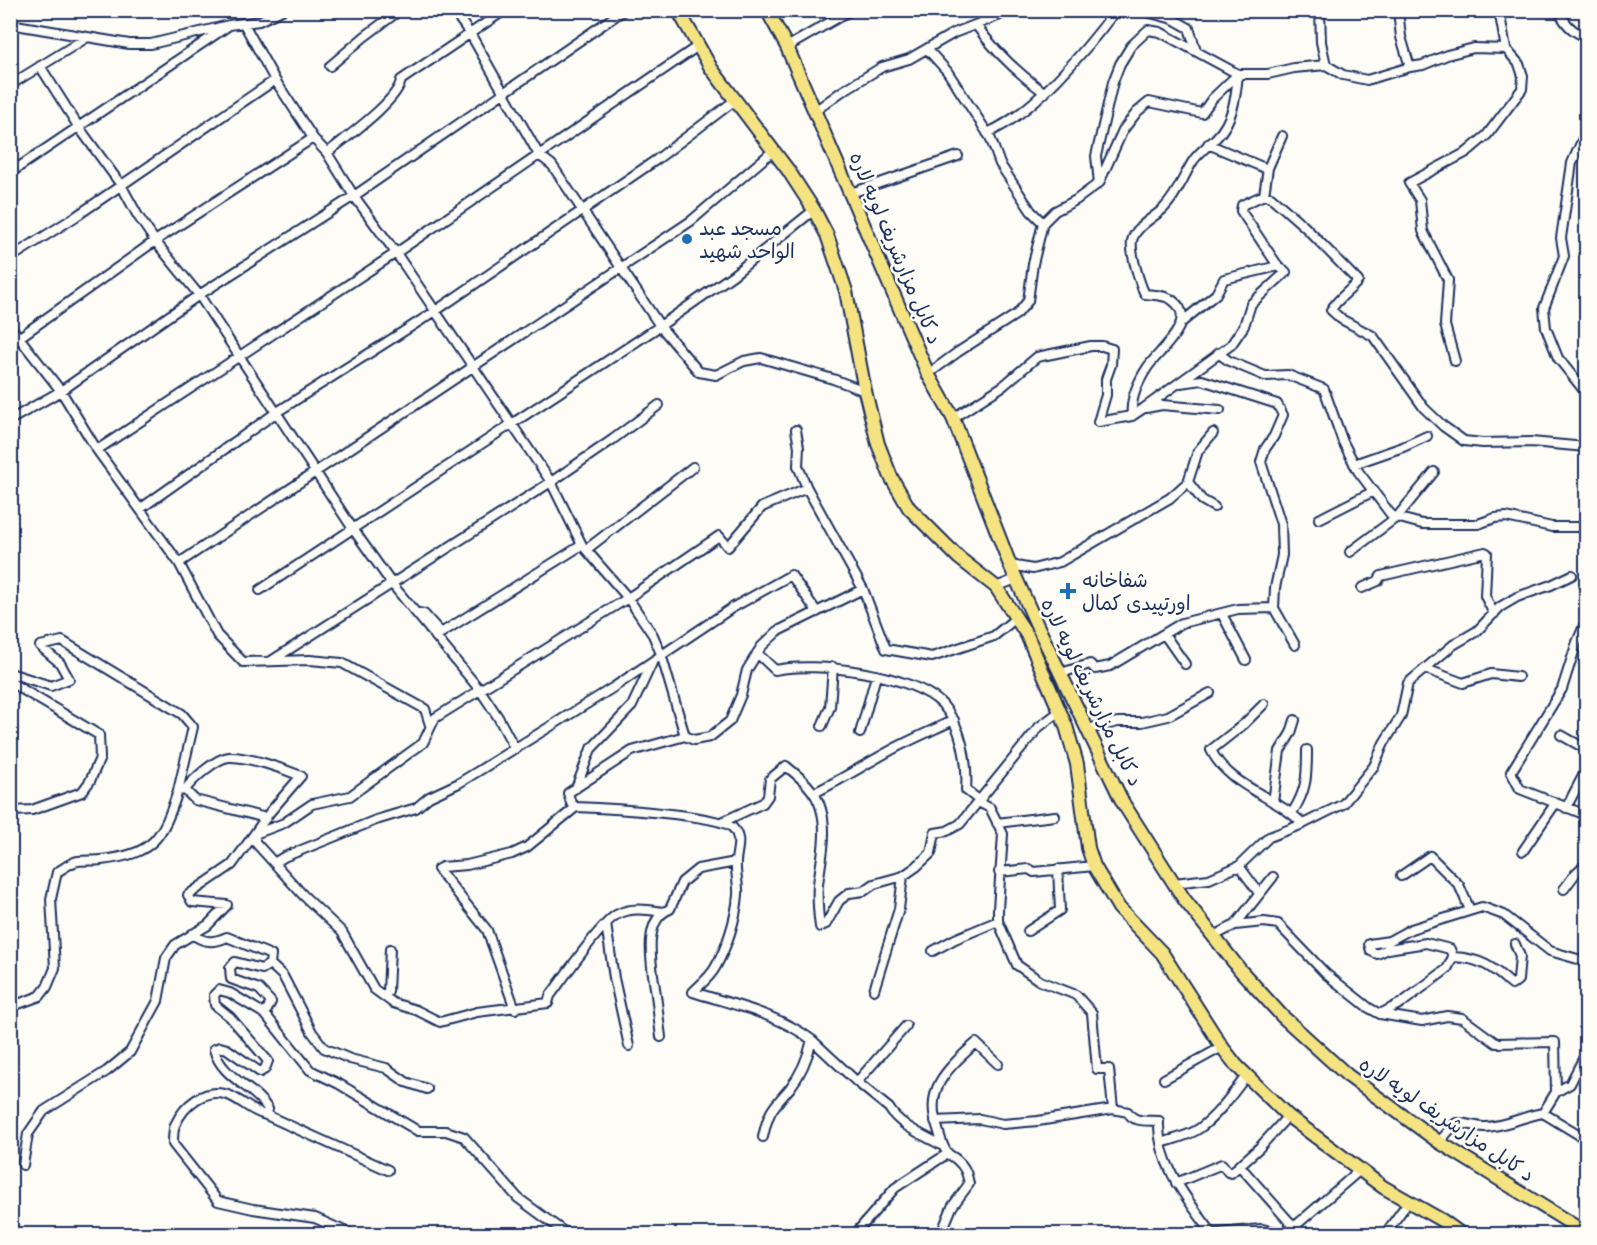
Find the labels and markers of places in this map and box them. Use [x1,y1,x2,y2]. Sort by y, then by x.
place label: مسجد عبد الواحد شهید [699,214,795,265]
marker: مسجد عبد الواحد شهید [680,232,694,246]
place label: شفاخانه اورتپیدی کمال [1082,566,1191,616]
marker: شفاخانه اورتپیدی کمال [1059,582,1077,600]

